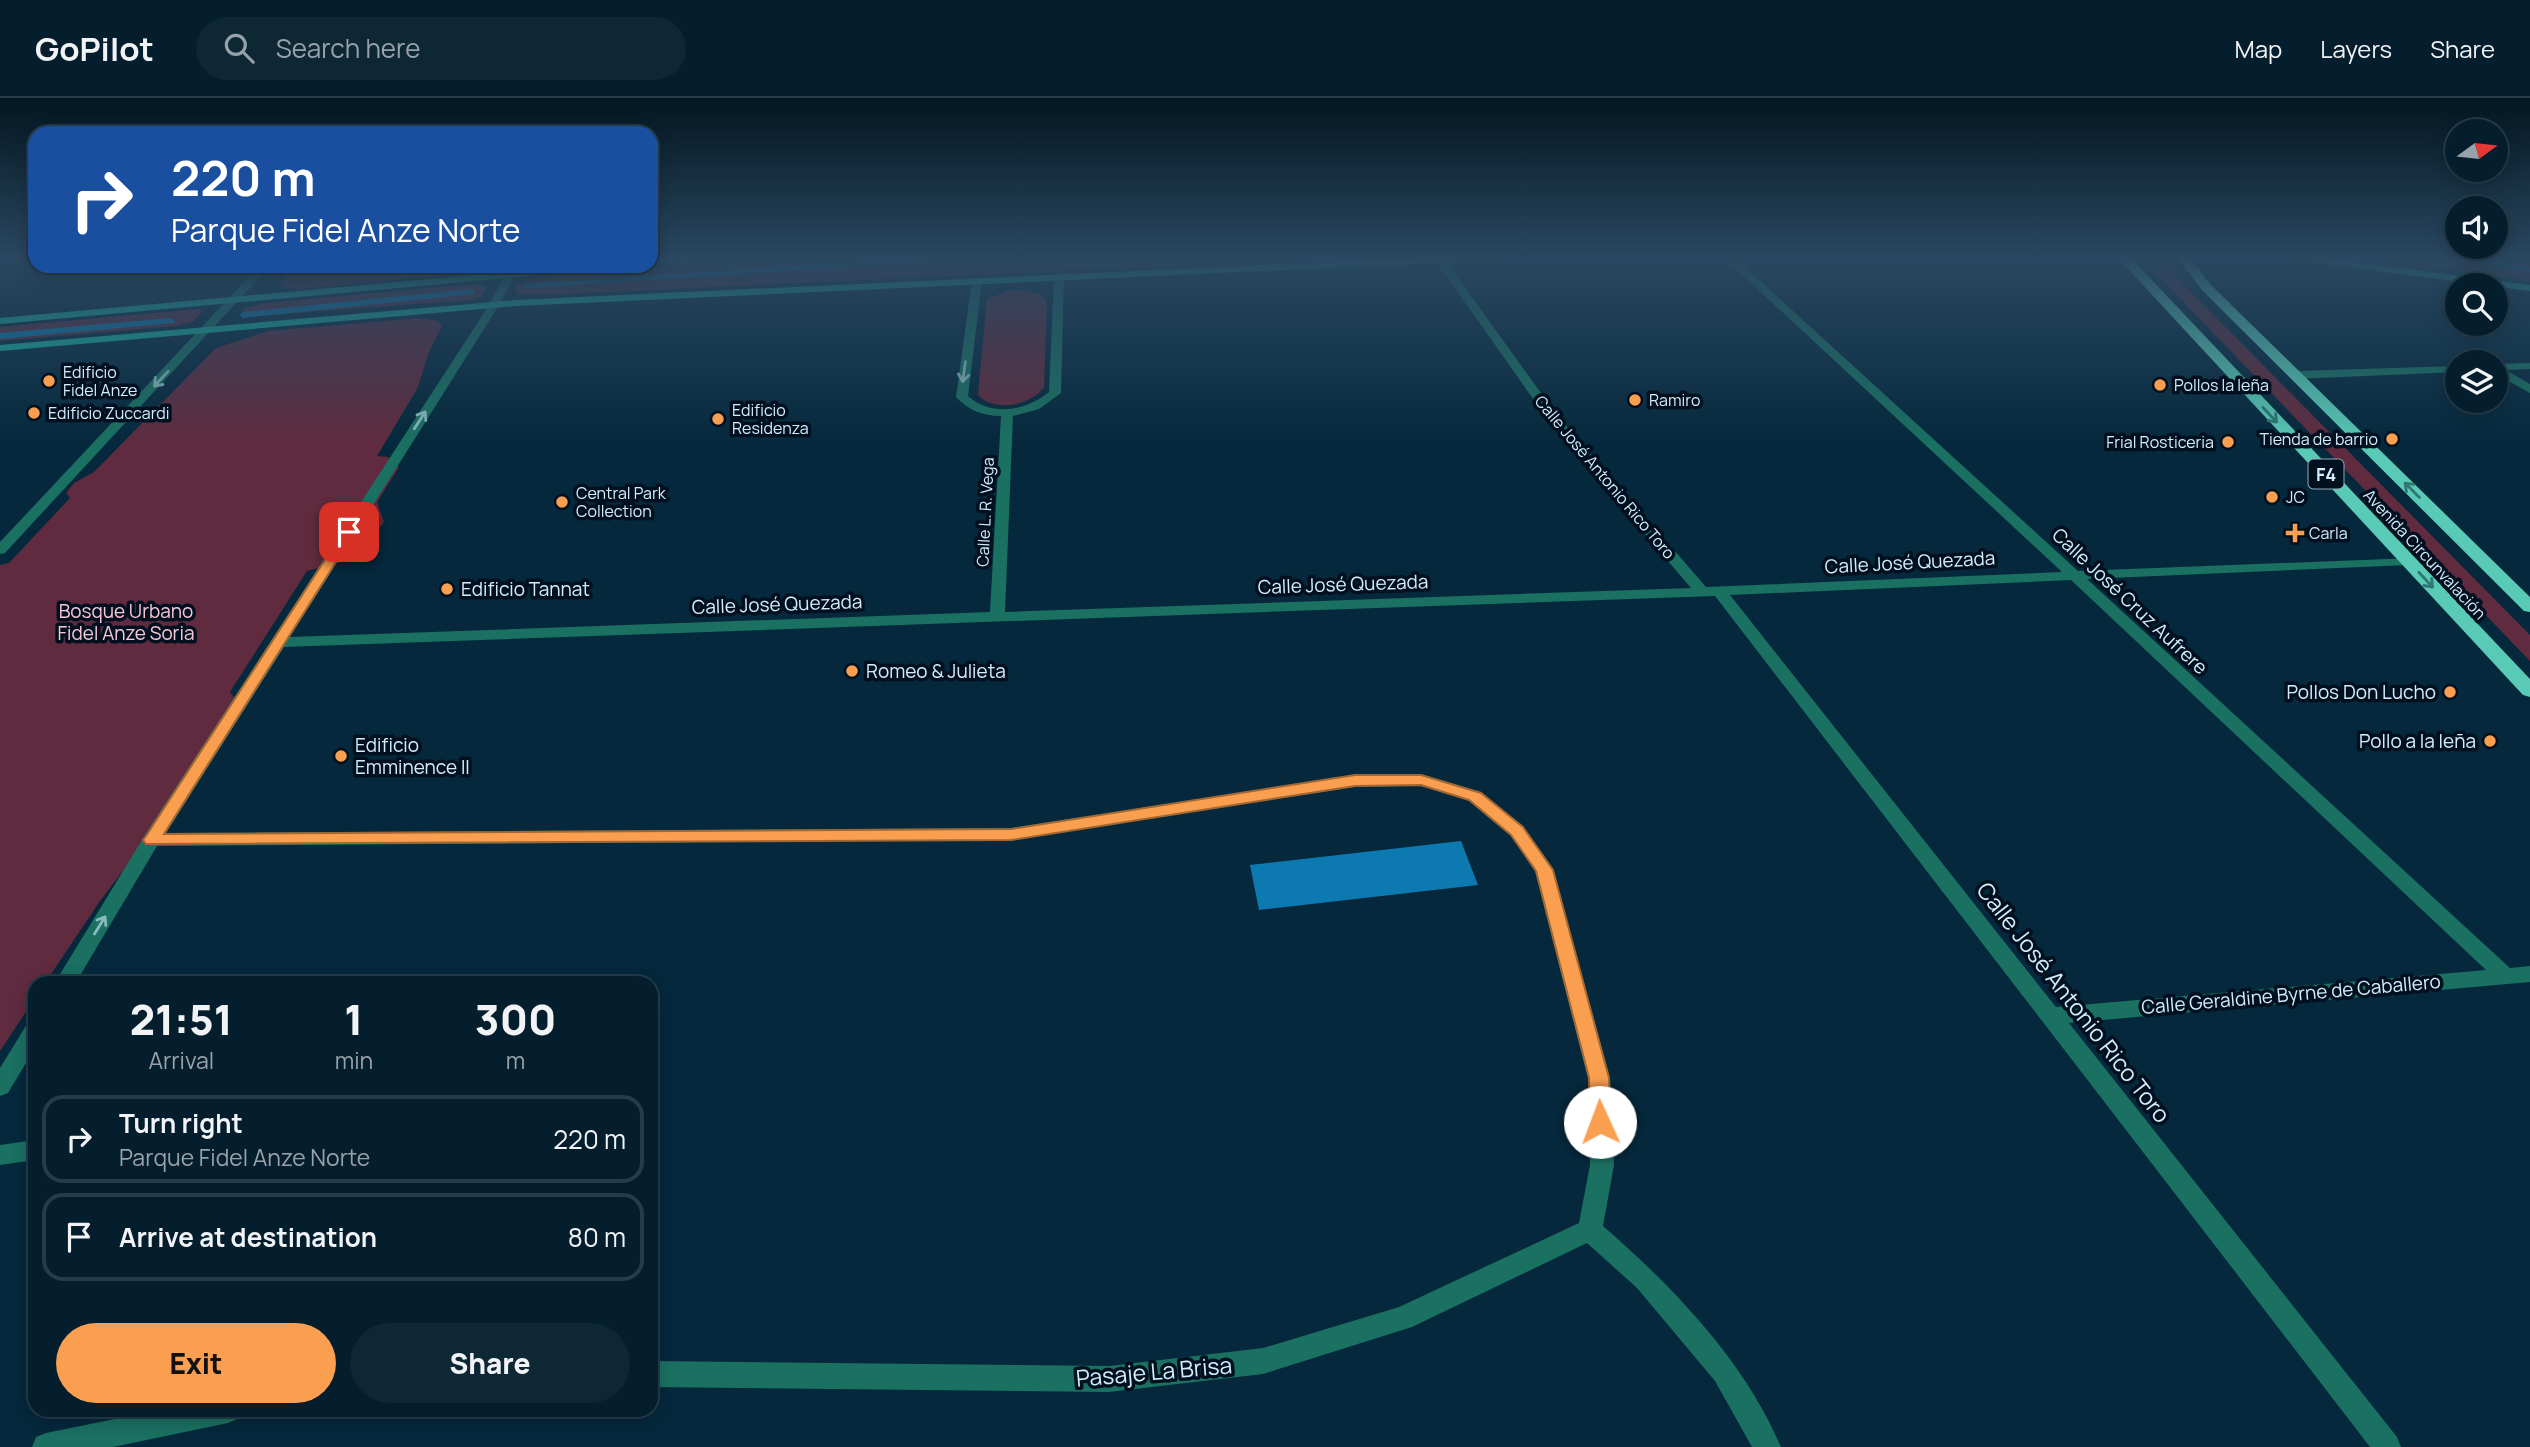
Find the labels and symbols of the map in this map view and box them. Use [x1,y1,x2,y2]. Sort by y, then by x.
north arrow [2445,119,2508,182]
one-way arrow [958,360,971,383]
place label: Edificio Fidel Anze [63,361,137,401]
one-way arrow [153,370,170,387]
marker: Edificio Fidel Anze [41,373,57,389]
place label: Pollos la leña [2174,374,2269,396]
marker: Pollos la leña [2152,377,2168,393]
place label: Ramiro [1649,389,1700,411]
street label: Calle José Antonio Rico Toro [1530,391,1680,563]
marker: Ramiro [1627,392,1643,408]
place label: Edificio Residenza [732,399,809,439]
place label: Edificio Zuccardi [48,402,169,424]
marker: Edificio Zuccardi [26,405,42,421]
one-way arrow [2261,405,2278,423]
one-way arrow [413,411,427,430]
marker: Edificio Residenza [710,411,726,427]
place label: Tienda de barrio [2259,428,2378,450]
place label: Frial Rosticeria [2106,431,2214,453]
marker: Tienda de barrio [2384,431,2400,447]
marker: Frial Rosticeria [2220,434,2236,450]
street label: Calle L. R. Vega [971,457,999,567]
road number: F4 [2308,460,2344,488]
place label: Central Park Collection [576,482,667,522]
one-way arrow [2403,482,2420,499]
street label: Avenida Circunvalación [2359,484,2491,624]
place label: JC [2286,486,2305,508]
marker: JC [2264,489,2280,505]
marker: Central Park Collection [554,494,570,510]
pin [319,502,379,562]
street label: Calle José Cruz Aufrere [2047,522,2213,680]
place label: Carla [2309,522,2348,544]
marker: Carla [2287,525,2303,541]
street label: Calle José Quezada [1824,545,1996,579]
street label: Calle José Quezada [1257,568,1429,600]
one-way arrow [2418,571,2434,589]
place label: Edificio Tannat [461,576,590,602]
marker: Edificio Tannat [439,581,455,597]
street label: Calle José Quezada [691,588,863,620]
park label: Bosque Urbano Fidel Anze Soria [58,598,194,646]
place label: Romeo & Julieta [866,658,1006,684]
marker: Romeo & Julieta [844,663,860,679]
place label: Pollos Don Lucho [2286,679,2436,705]
marker: Pollos Don Lucho [2442,684,2458,700]
place label: Pollo a la leña [2359,728,2476,754]
place label: Edificio Emminence II [355,732,470,780]
marker: Pollo a la leña [2482,733,2498,749]
marker: Edificio Emminence II [333,748,349,764]
street label: Calle José Antonio Rico Toro [1970,875,2178,1129]
one-way arrow [93,916,107,936]
street label: Calle Geraldine Byrne de Caballero [2140,968,2442,1020]
position arrow [1563,1085,1637,1159]
street label: Pasaje La Brisa [1075,1348,1233,1394]

